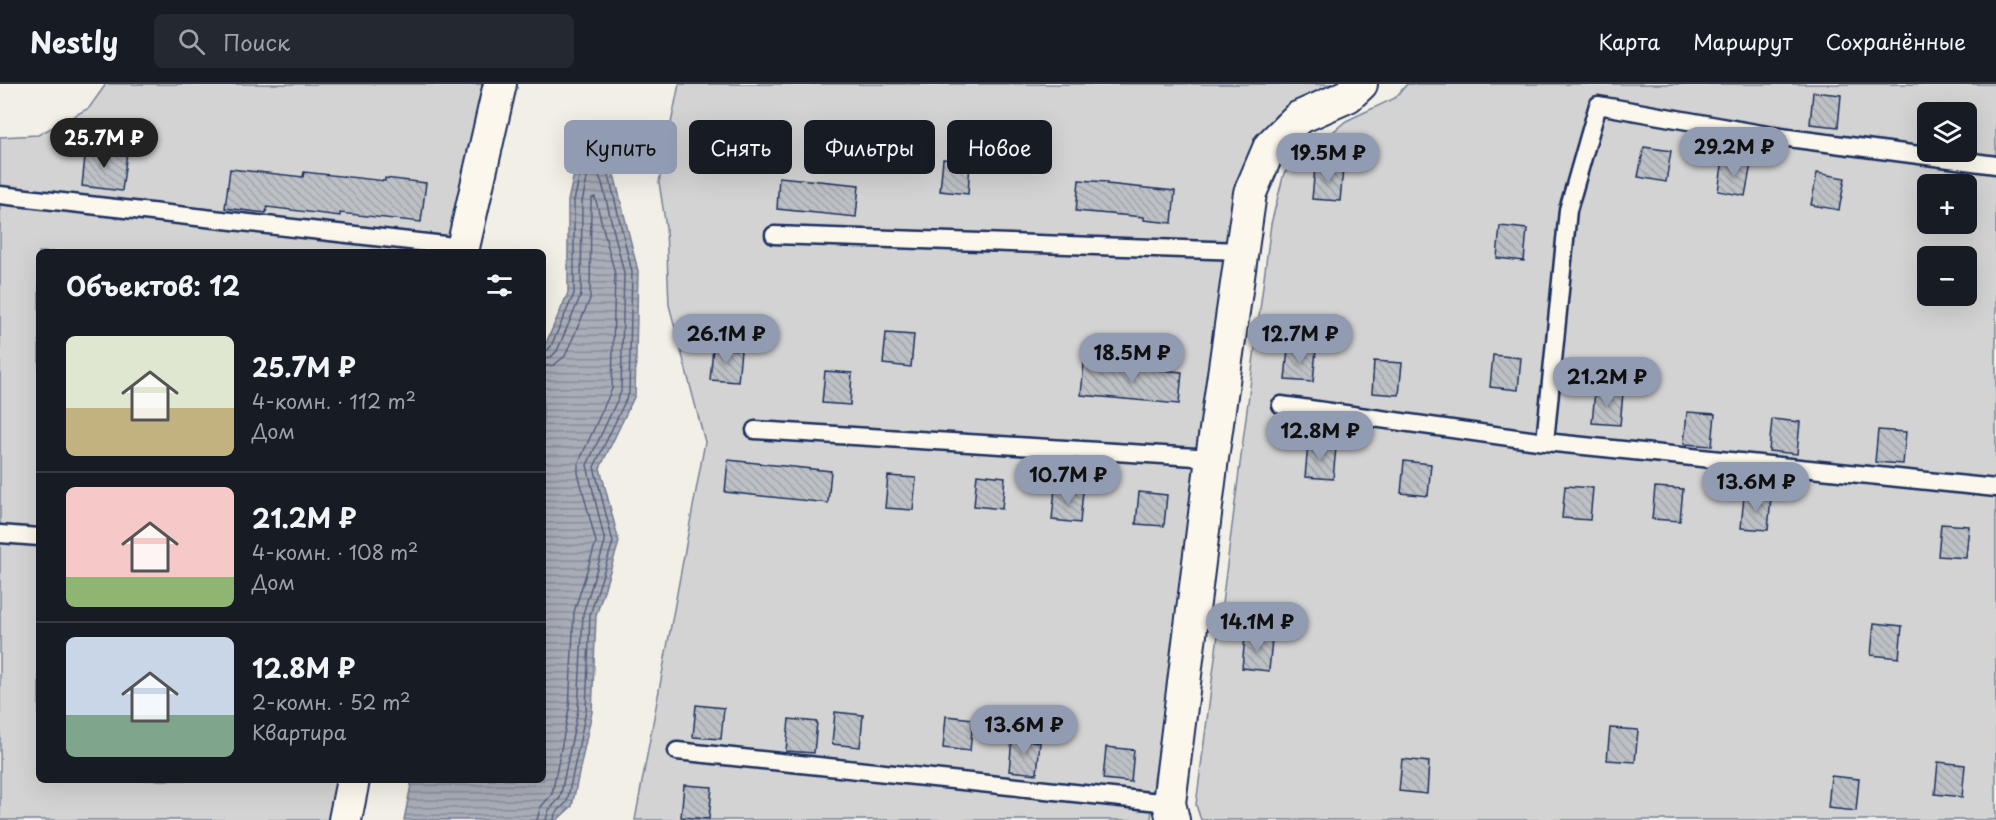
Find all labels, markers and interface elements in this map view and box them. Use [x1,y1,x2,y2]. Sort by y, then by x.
search box [154,14,574,68]
text: Nestly [30,20,118,63]
icon: search [175,25,208,58]
text: Поиск [223,25,290,58]
text: Карта [1599,25,1660,57]
text: Маршрут [1693,25,1793,57]
text: Сохранённые [1826,25,1966,57]
map controls [1917,102,1977,306]
button: layers [1917,102,1977,162]
pin: 25.7M ₽ [49,118,159,169]
chip: Купить [564,120,677,174]
chip: Снять [689,120,792,174]
chip: Фильтры [804,120,935,174]
chip: Новое [947,120,1052,174]
text: 25.7M ₽ [64,122,144,152]
pin: 29.2M ₽ [1679,127,1789,178]
text: 29.2M ₽ [1694,131,1774,161]
pin: 19.5M ₽ [1273,133,1383,184]
text: 19.5M ₽ [1290,137,1366,167]
button: + [1917,174,1977,234]
button: − [1917,246,1977,306]
text: Объектов: 12 [66,266,240,305]
icon: filters [483,269,516,302]
pin: 26.1M ₽ [671,314,781,365]
pin: 12.7M ₽ [1245,314,1355,365]
text: 26.1M ₽ [686,318,766,348]
text: 12.7M ₽ [1262,318,1338,348]
pin: 18.5M ₽ [1077,333,1187,384]
text: 18.5M ₽ [1093,337,1171,367]
text: 25.7M ₽ [252,347,356,386]
pin: 21.2M ₽ [1552,357,1662,408]
icon: home [114,360,186,432]
text: 21.2M ₽ [1567,361,1647,391]
text: 4-комн. · 112 m² [252,386,416,416]
pin: 12.8M ₽ [1265,411,1375,462]
text: 12.8M ₽ [1280,415,1360,445]
text: Дом [252,416,295,446]
pin: 10.7M ₽ [1013,455,1123,506]
text: 10.7M ₽ [1029,459,1107,489]
pin: 13.6M ₽ [1701,462,1811,513]
text: 13.6M ₽ [1716,466,1796,496]
text: 21.2M ₽ [252,498,356,537]
icon: home [114,511,186,583]
text: 4-комн. · 108 m² [252,537,418,567]
text: Дом [252,567,295,597]
pin: 14.1M ₽ [1202,602,1312,653]
text: 14.1M ₽ [1220,606,1294,636]
text: 12.8M ₽ [252,648,355,687]
icon: home [114,661,186,733]
text: 2-комн. · 52 m² [252,687,411,717]
pin: 13.6M ₽ [969,705,1079,756]
text: 13.6M ₽ [984,709,1064,739]
text: Квартира [252,717,346,747]

